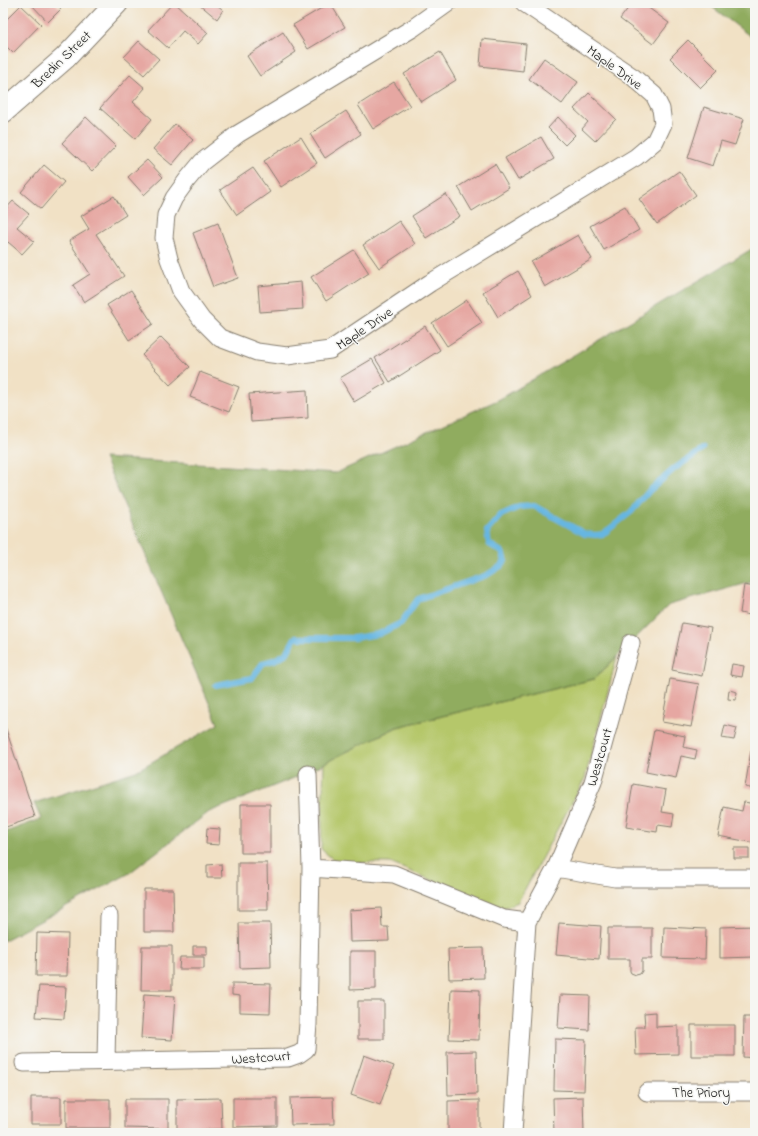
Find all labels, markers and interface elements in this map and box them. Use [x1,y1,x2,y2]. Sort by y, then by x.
street label: Bredin Street [27,26,97,95]
street label: Maple Drive [582,41,647,96]
street label: Maple Drive [332,302,398,356]
street label: Westcourt [582,726,619,789]
street label: Westcourt [231,1046,292,1071]
street label: The Priory [672,1083,730,1105]

